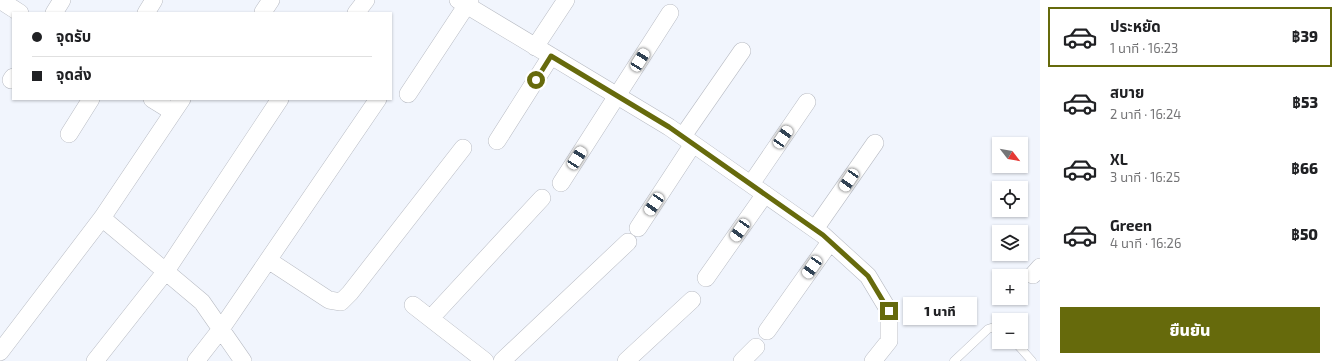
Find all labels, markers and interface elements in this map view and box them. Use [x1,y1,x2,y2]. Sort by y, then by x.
text: ประหยัด [1110,17,1161,35]
icon: car [1062,19,1098,55]
text: จุดรับ [56,27,91,45]
text: ฿39 [1292,27,1318,45]
text: 1 นาที · 16:23 [1110,40,1178,56]
car [629,47,651,73]
text: จุดส่ง [56,65,92,83]
route start [527,71,545,89]
text: สบาย [1110,83,1144,101]
icon: car [1062,85,1098,121]
text: ฿53 [1292,93,1318,111]
text: 2 นาที · 16:24 [1110,106,1181,122]
car [771,124,795,150]
north arrow [992,137,1028,173]
map controls [992,137,1028,349]
car [565,145,589,171]
text: XL [1110,150,1128,168]
icon: car [1062,151,1098,187]
text: ฿66 [1291,159,1318,177]
car [837,167,861,193]
text: 3 นาที · 16:25 [1110,169,1180,185]
button: locate [992,181,1028,217]
car [642,191,666,217]
text: Green [1110,216,1152,234]
car [728,217,752,243]
icon: car [1062,217,1098,253]
button: layers [992,225,1028,261]
text: ฿50 [1291,225,1318,243]
text: 4 นาที · 16:26 [1110,235,1181,251]
car [800,254,824,280]
button: + [992,269,1028,305]
callout: 1 นาที [903,297,977,325]
route end [880,302,898,320]
text: 1 นาที [924,303,956,319]
button: ยืนยัน [1060,307,1320,353]
button: − [992,313,1028,349]

